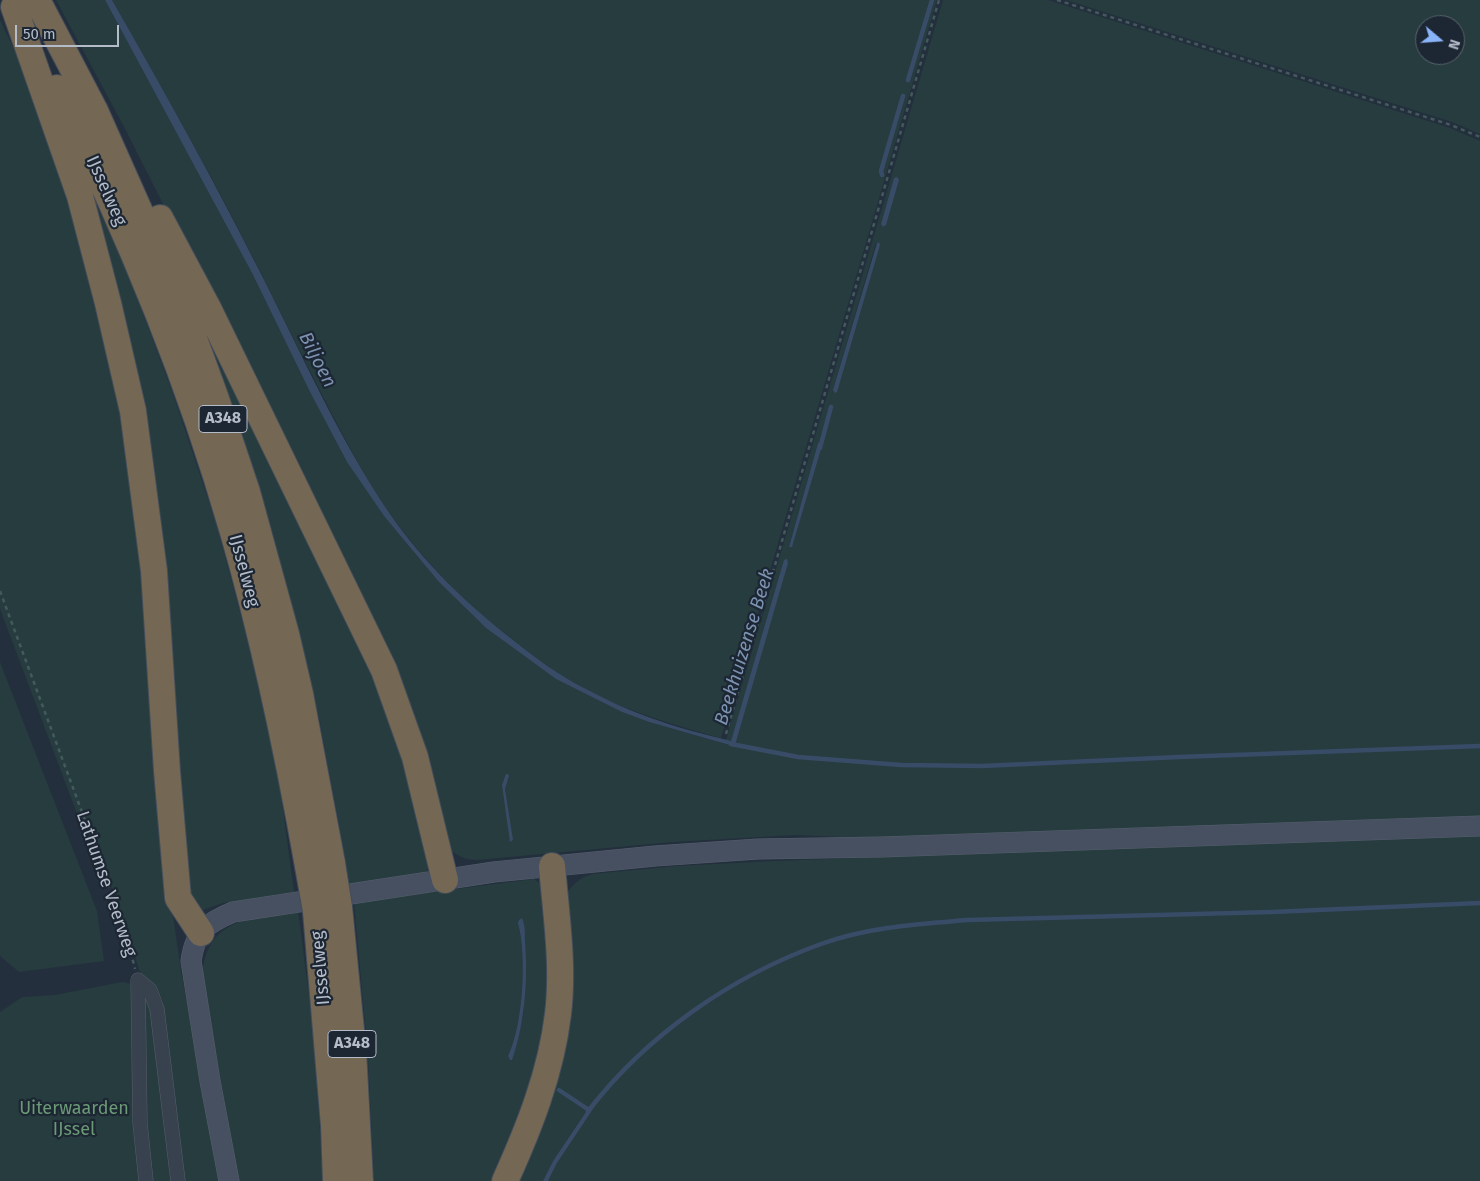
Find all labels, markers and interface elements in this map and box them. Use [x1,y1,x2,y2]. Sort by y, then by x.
scale bar [18,15,121,47]
north arrow [1415,15,1465,65]
text: 50 m [23,25,56,43]
text: N [1444,37,1463,52]
street label: IJsselweg [81,153,131,229]
water label: Biljoen [293,328,341,392]
road number: A348 [199,406,247,432]
street label: IJsselweg [224,532,264,610]
water label: Beekhuizense Beek [710,566,780,728]
street label: Lathumse Veerweg [71,808,141,960]
street label: IJsselweg [307,930,335,1006]
road number: A348 [328,1030,376,1058]
park label: Uiterwaarden IJssel [19,1098,129,1140]

